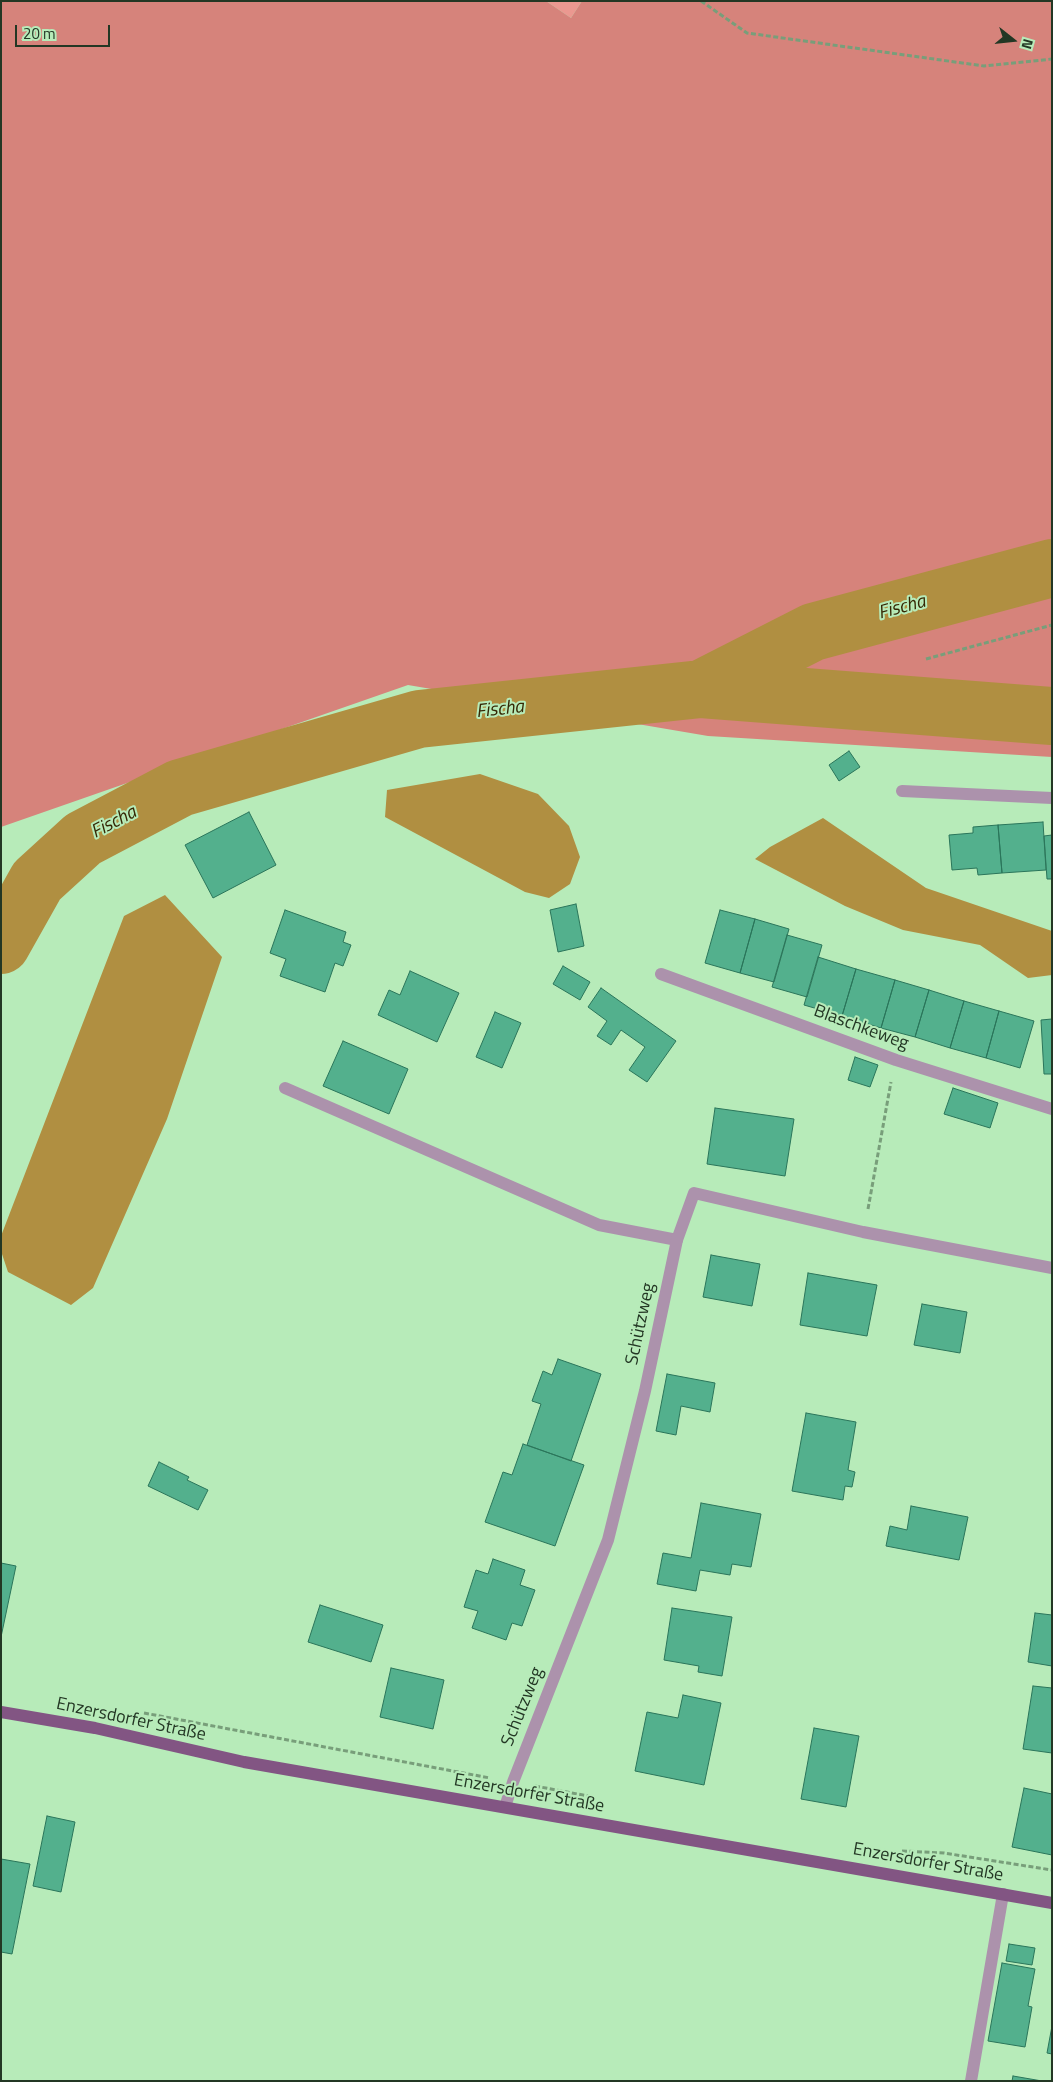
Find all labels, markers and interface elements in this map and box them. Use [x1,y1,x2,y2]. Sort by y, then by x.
scale bar [18,15,112,47]
north arrow [988,15,1038,65]
text: 20 m [23,22,56,45]
text: N [1016,37,1039,52]
water label: Fischa [876,591,928,625]
water label: Fischa [475,696,525,724]
water label: Fischa [88,802,140,844]
street label: Blaschkeweg [811,1001,911,1055]
street label: Schützweg [622,1281,660,1367]
street label: Schützweg [497,1664,549,1750]
street label: Enzersdorfer Straße [54,1694,208,1746]
street label: Enzersdorfer Straße [452,1770,606,1818]
street label: Enzersdorfer Straße [851,1839,1005,1887]

